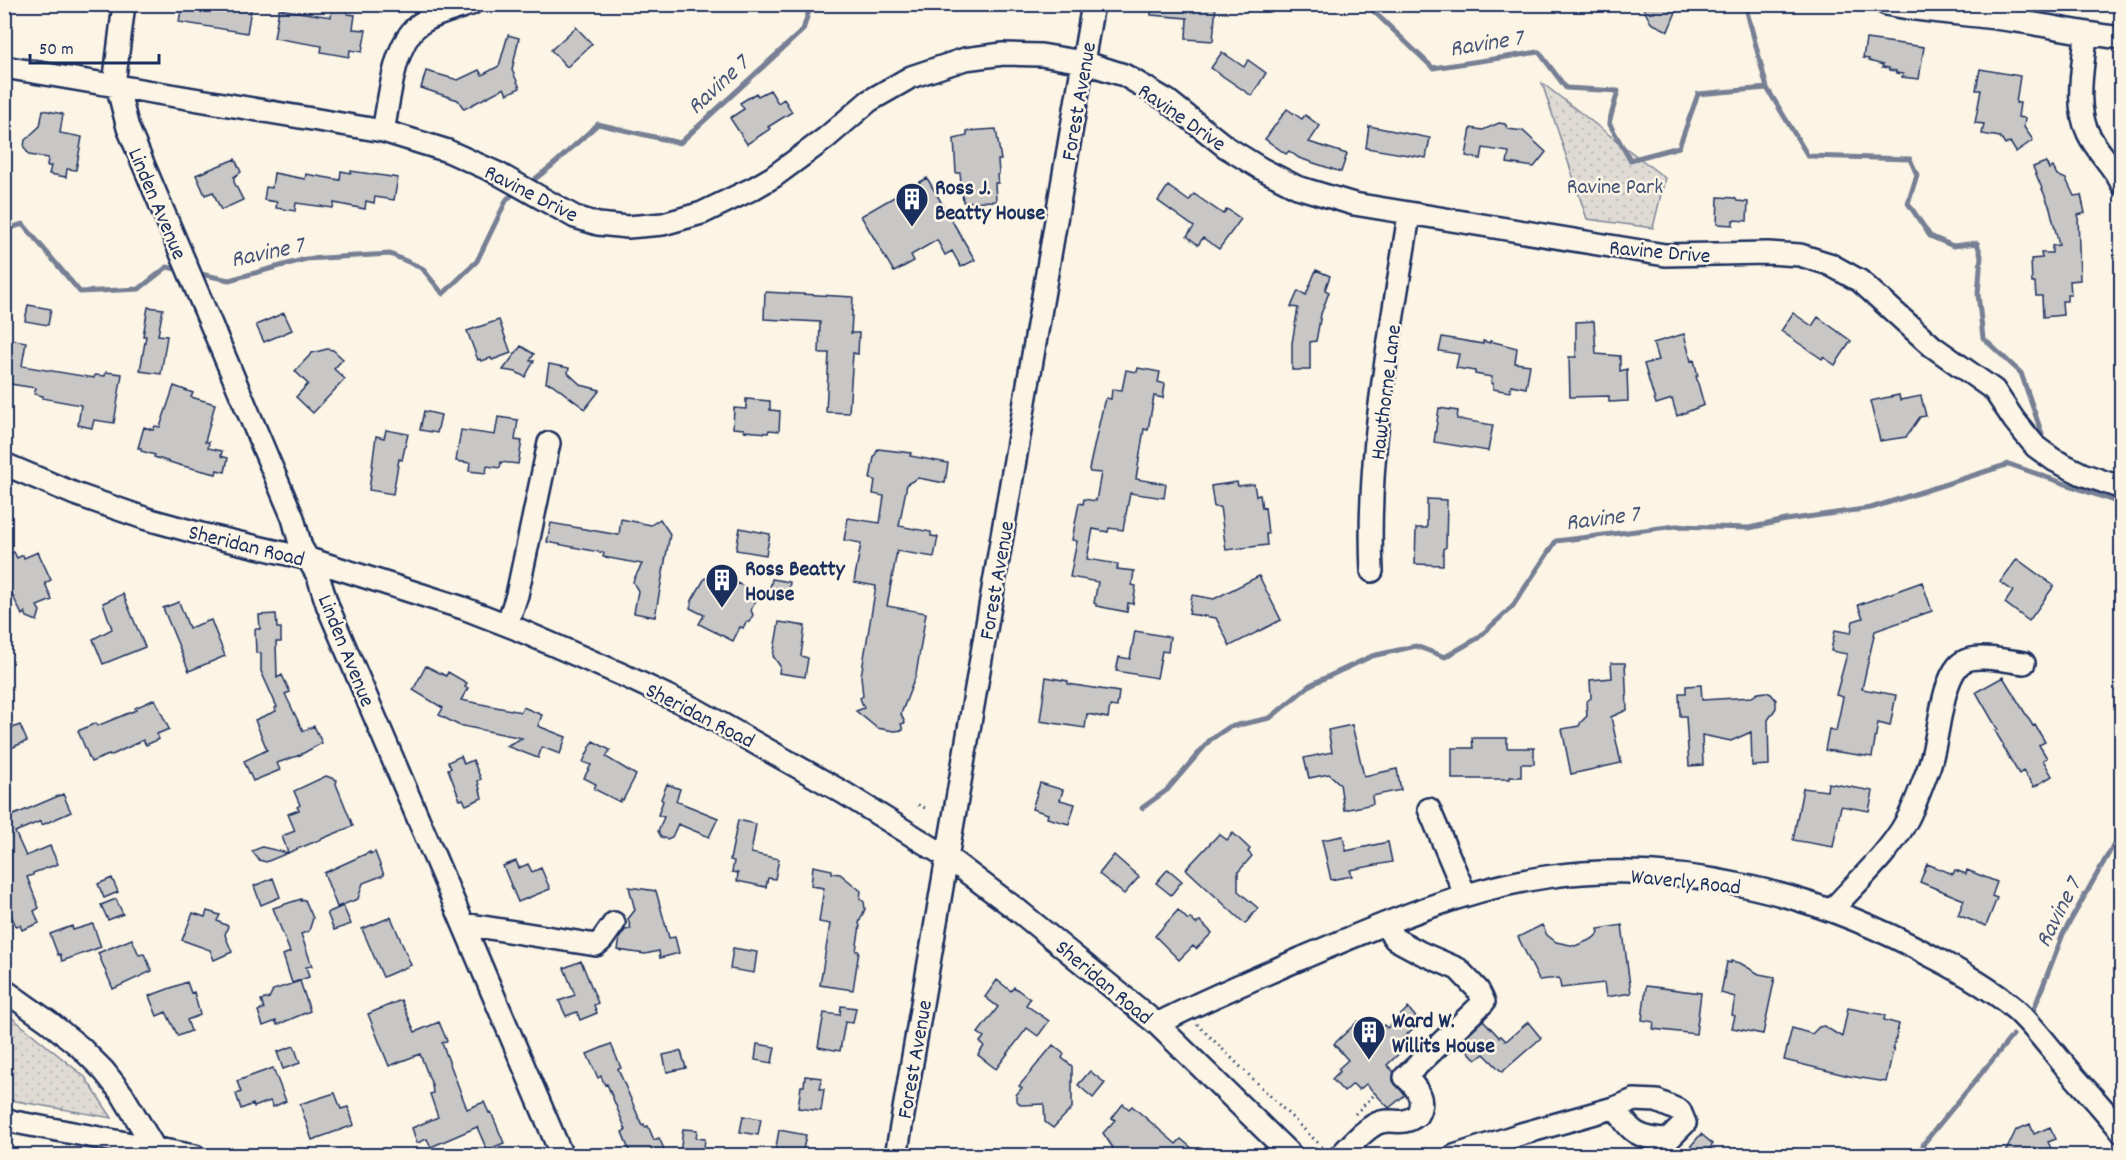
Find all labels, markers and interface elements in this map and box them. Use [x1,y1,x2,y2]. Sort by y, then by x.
water label: Ravine 7 [1447,22,1528,68]
scale bar [30,27,159,65]
text: 50 m [39,38,74,63]
street label: Forest Avenue [1055,40,1106,163]
water label: Ravine 7 [681,47,760,124]
street label: Ravine Drive [1131,77,1231,161]
street label: Linden Avenue [118,144,193,265]
street label: Ravine Drive [478,158,583,232]
park label: Ravine Park [1567,173,1663,204]
place label: Ross J. Beatty House [935,174,1045,230]
building icon: Ross J. Beatty House [894,181,930,228]
water label: Ravine 7 [228,229,310,278]
street label: Ravine Drive [1608,234,1712,273]
street label: Hawthorne Lane [1364,323,1411,462]
water label: Ravine 7 [1564,498,1644,541]
street label: Sheridan Road [185,518,307,577]
street label: Forest Avenue [973,519,1024,642]
place label: Ross Beatty House [745,555,846,611]
building icon: Ross Beatty House [704,562,740,609]
street label: Linden Avenue [308,591,381,712]
street label: Sheridan Road [640,676,759,758]
street label: Waverly Road [1629,862,1742,905]
water label: Ravine 7 [2028,870,2093,954]
street label: Sheridan Road [1047,934,1158,1034]
street label: Forest Avenue [891,998,942,1121]
place label: Ward W. Willits House [1392,1007,1495,1063]
building icon: Ward W. Willits House [1351,1014,1387,1061]

